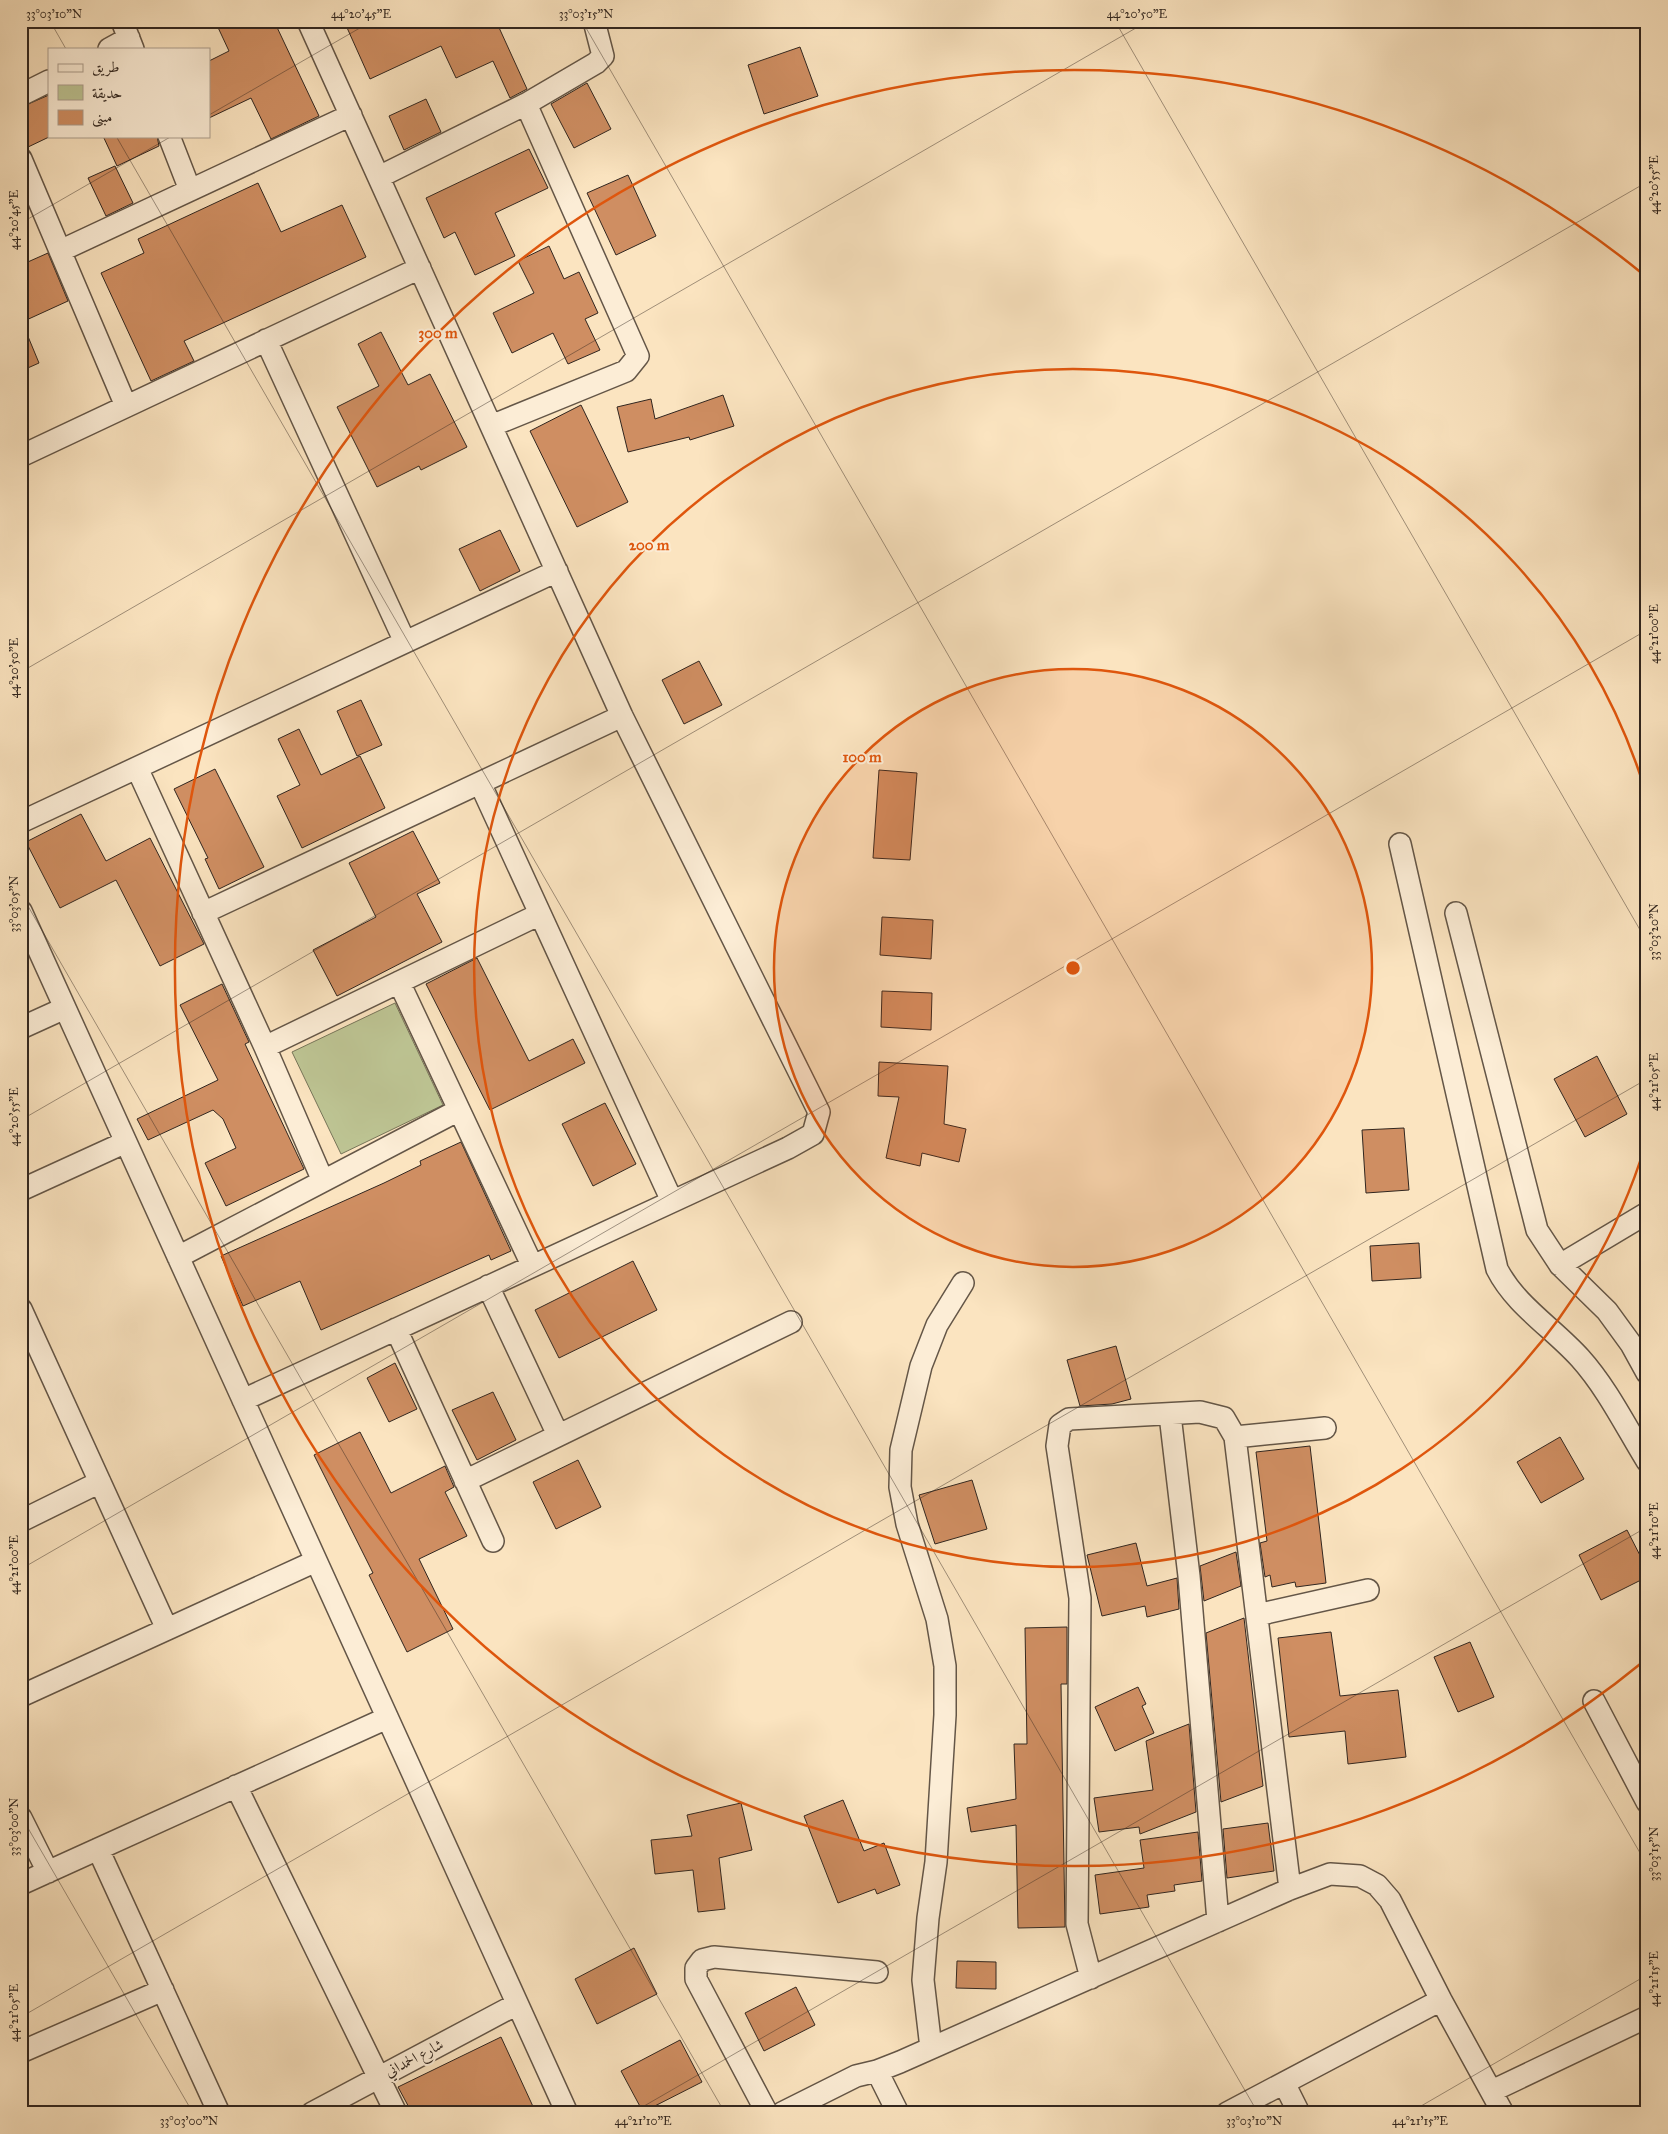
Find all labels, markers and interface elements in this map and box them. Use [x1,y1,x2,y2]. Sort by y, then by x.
text: 33°03'10"N [26,7,82,21]
text: 44°20'45"E [331,7,391,21]
text: 33°03'15"N [559,7,613,21]
text: 44°20'50"E [1107,7,1168,21]
legend [48,48,210,138]
text: طريق [92,58,119,77]
text: حديقة [92,84,122,102]
text: مبنى [92,108,112,128]
text: 44°20'55"E [1647,155,1661,214]
text: 44°20'45"E [7,190,21,250]
text: 300 m [418,324,458,343]
text: 200 m [629,536,670,554]
text: 44°21'00"E [1647,604,1661,664]
text: 44°20'50"E [7,637,21,698]
text: 100 m [842,748,882,766]
text: 33°03'05"N [7,875,21,933]
text: 33°03'20"N [1647,903,1661,961]
centre of rings [1064,959,1082,977]
text: 44°21'05"E [1647,1053,1661,1111]
text: 44°20'55"E [7,1087,21,1146]
text: 44°21'10"E [1647,1502,1661,1560]
text: 44°21'00"E [7,1535,21,1595]
text: 33°03'00"N [7,1798,21,1856]
text: 33°03'15"N [1647,1827,1661,1881]
text: 44°21'15"E [1647,1951,1661,2007]
text: 44°21'05"E [7,1984,21,2042]
street label: شارع الحمداني [382,2035,448,2084]
text: 33°03'00"N [160,2114,218,2128]
text: 44°21'10"E [614,2114,672,2128]
text: 33°03'10"N [1226,2114,1282,2128]
text: 44°21'15"E [1392,2114,1448,2128]

